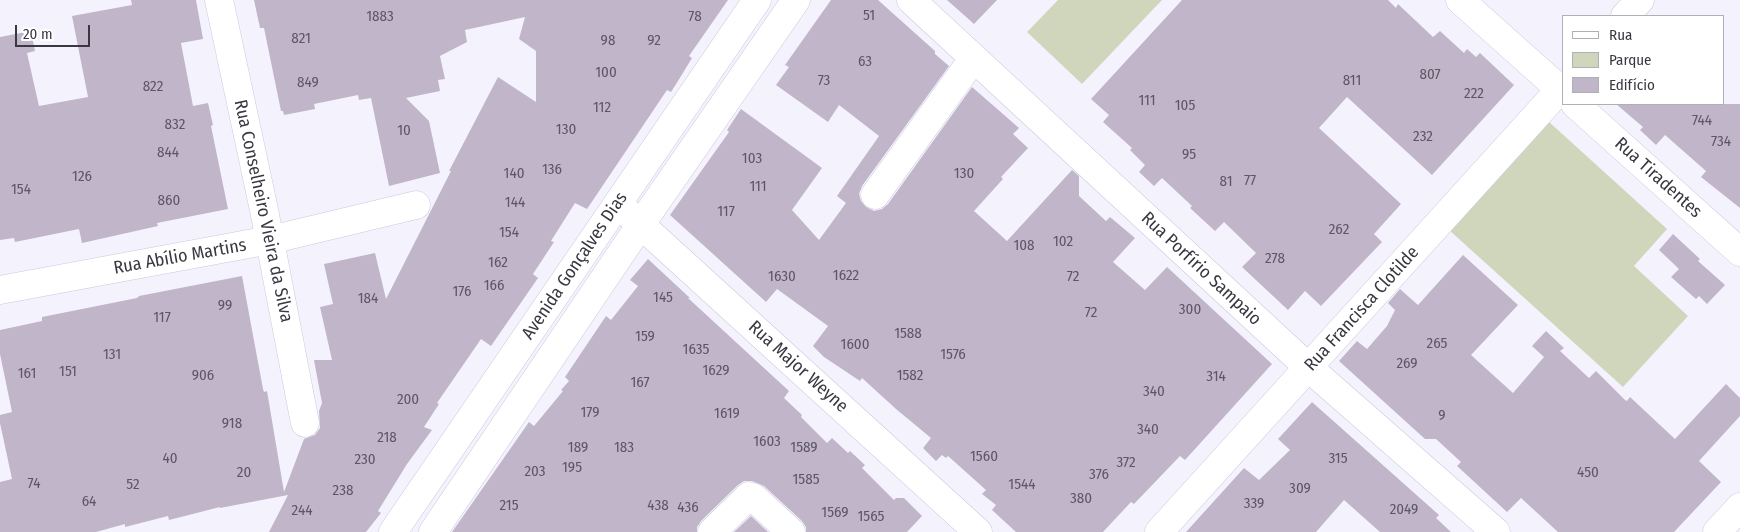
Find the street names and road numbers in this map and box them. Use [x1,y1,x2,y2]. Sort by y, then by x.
street label: Rua Conselheiro Vieira da Silva [229,98,297,324]
street label: Rua Tiradentes [1610,133,1706,223]
street label: Avenida Gonçalves Dias [518,188,632,344]
street label: Rua Porfírio Sampaio [1136,208,1266,330]
street label: Rua Abílio Martins [112,235,248,279]
street label: Rua Francisca Clotilde [1300,242,1424,376]
street label: Rua Major Weyne [744,317,852,417]

